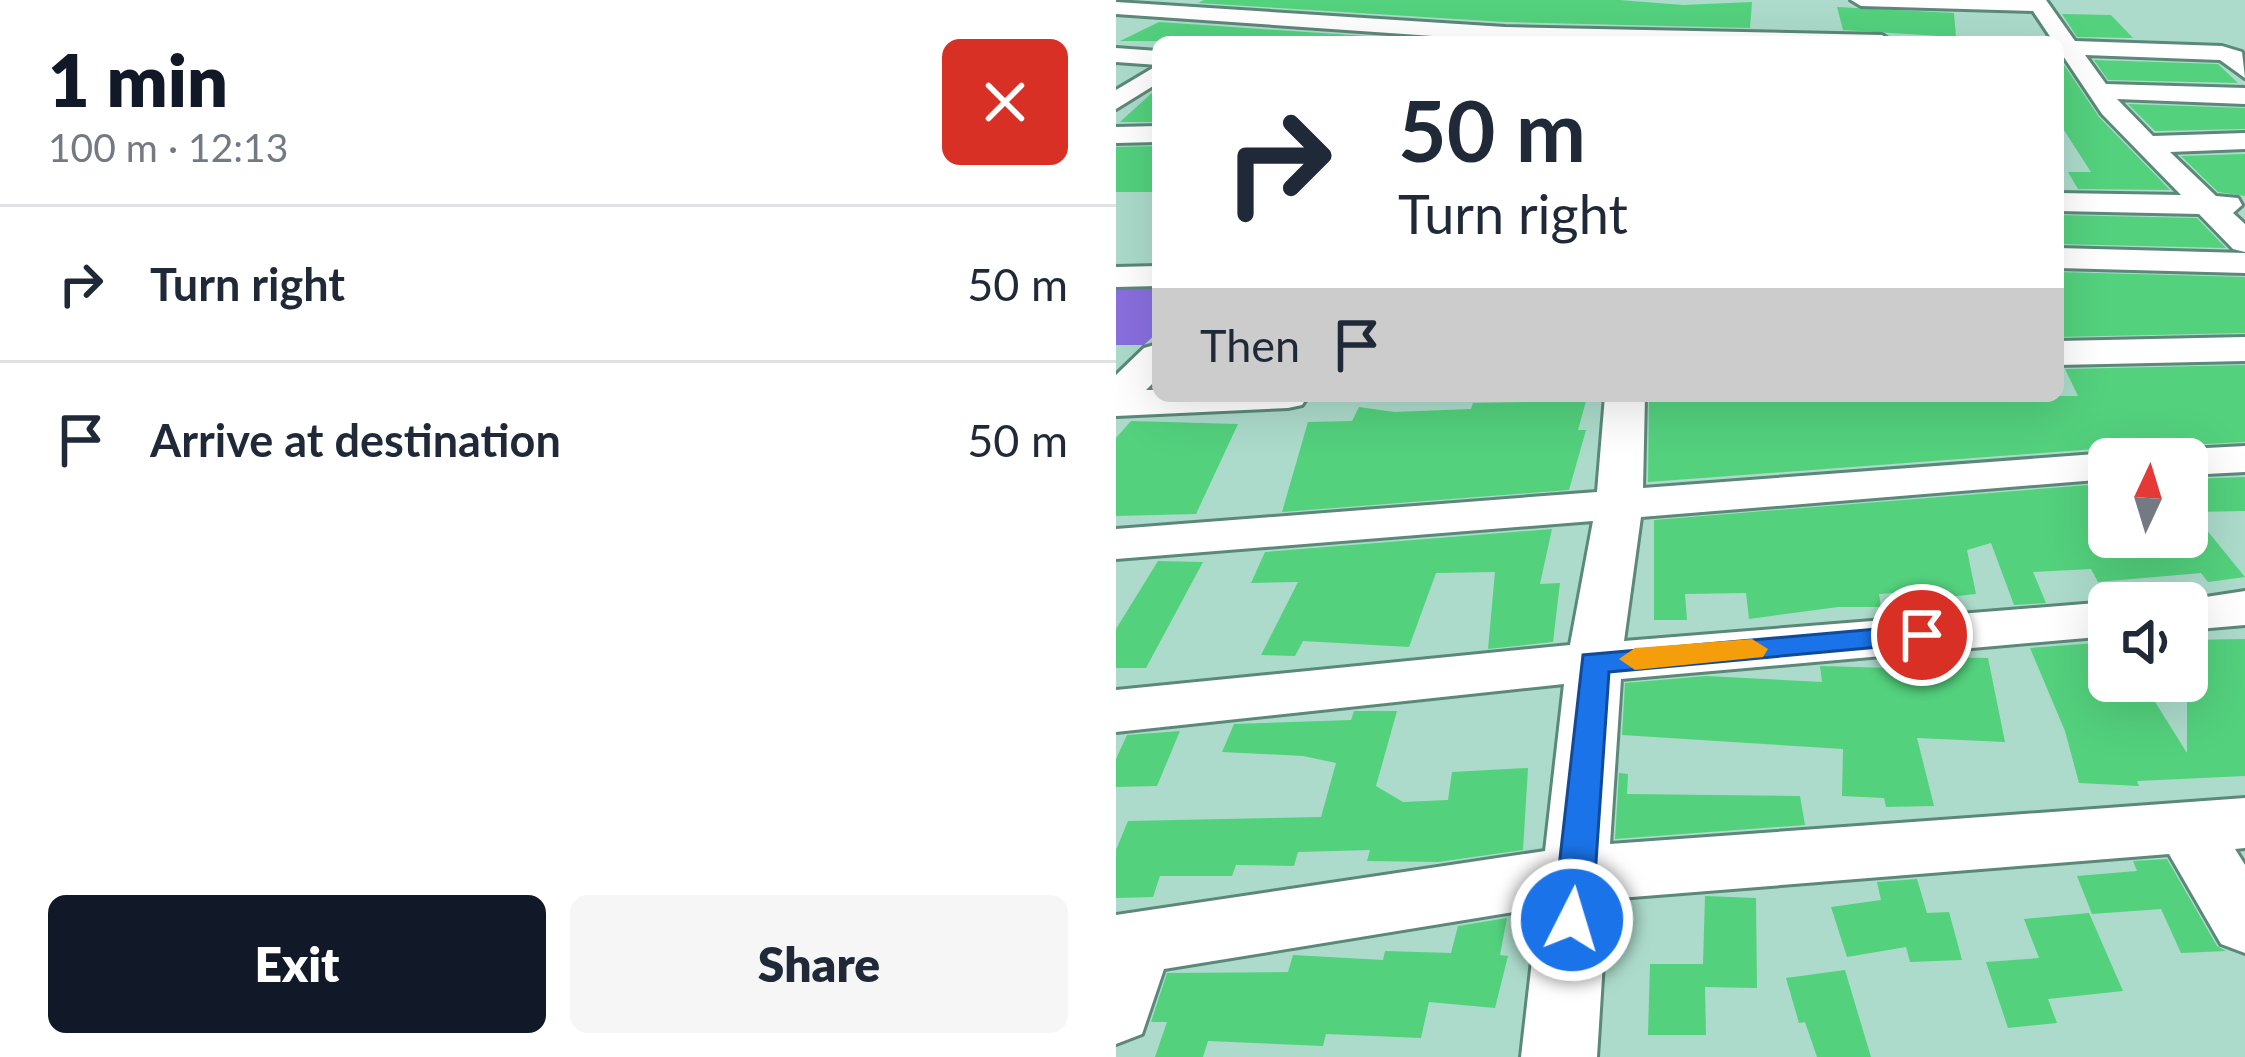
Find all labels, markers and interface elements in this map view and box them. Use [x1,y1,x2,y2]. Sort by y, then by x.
text: 1 min [48,36,228,122]
button: close [942,39,1068,165]
text: 50 m [1398,79,1586,180]
icon: right [1200,84,1356,240]
text: 100 m · 12:13 [48,124,288,170]
text: Turn right [1398,181,1628,246]
icon: right [48,251,114,317]
text: Turn right [150,257,345,311]
text: 50 m [967,257,1068,311]
icon: arrive [1324,312,1390,378]
text: Then [1200,318,1300,372]
icon: arrive [48,407,114,473]
text: Arrive at destination [150,413,561,467]
text: 50 m [967,413,1068,467]
north arrow [2088,438,2208,558]
map controls [2088,438,2208,702]
button: sound [2088,582,2208,702]
pin [1871,584,1973,686]
icon: arrive [1889,602,1955,668]
position arrow [1509,857,1635,983]
button: Exit [48,895,546,1033]
button: Share [570,895,1068,1033]

